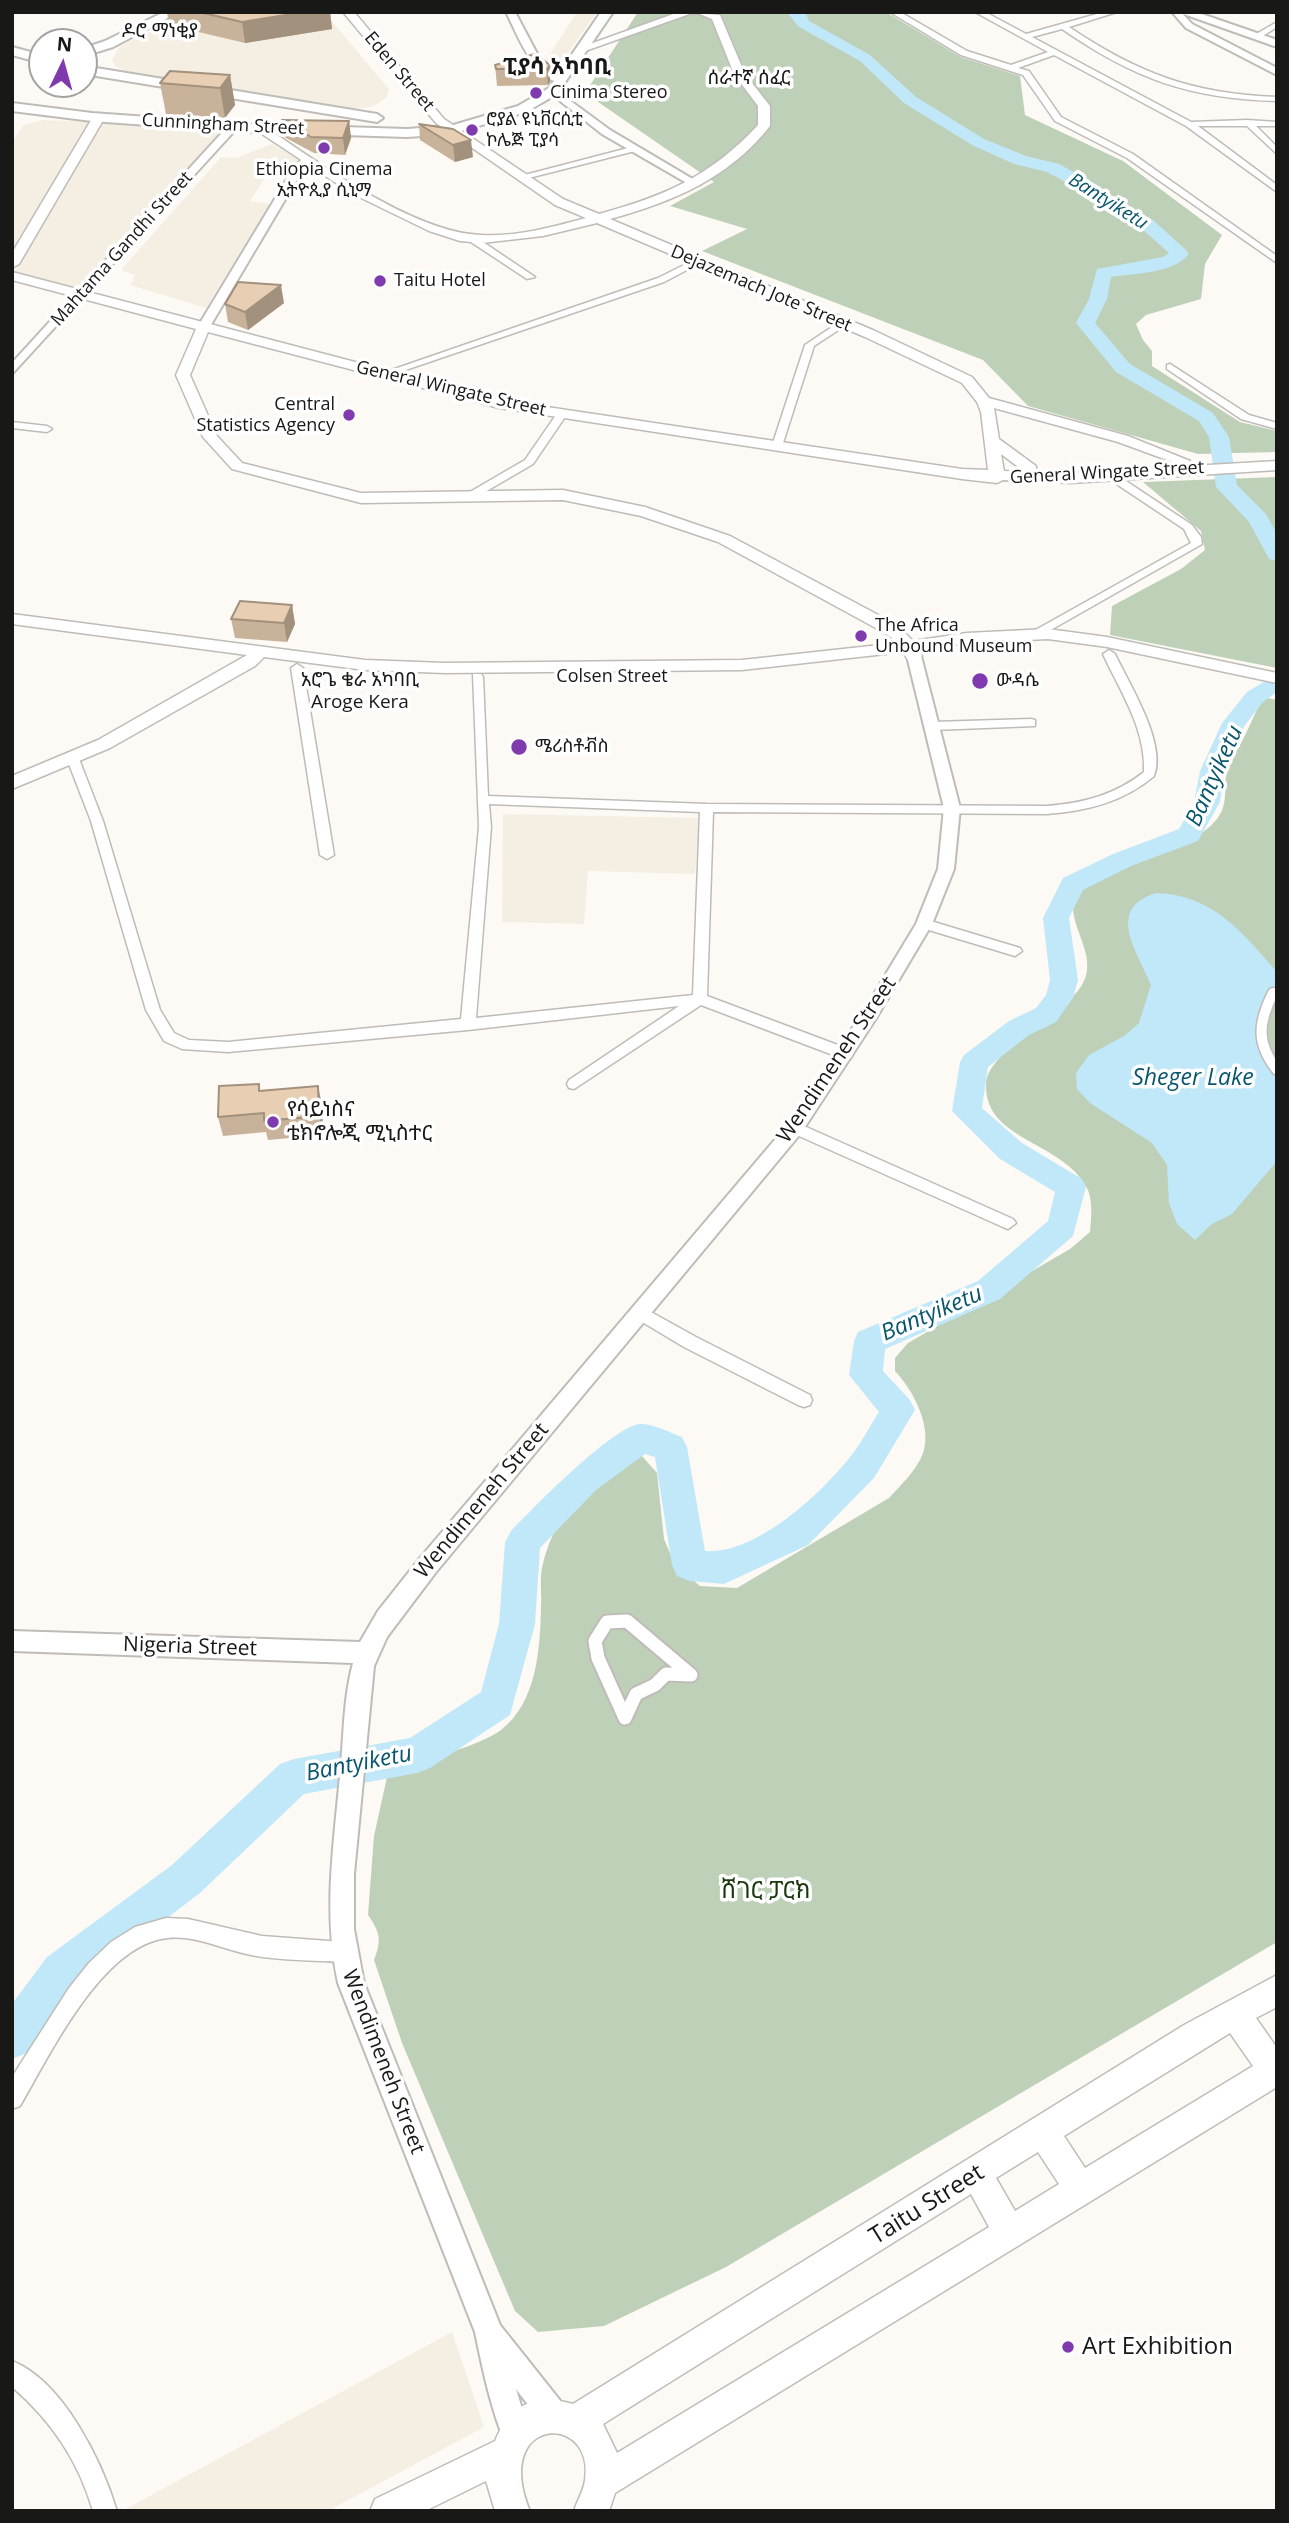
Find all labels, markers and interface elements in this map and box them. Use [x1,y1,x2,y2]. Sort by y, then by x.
district label: ዶሮ ማነቂያ [122,21,198,43]
north arrow [28,28,98,98]
street label: Eden Street [360,28,438,116]
text: N [56,30,73,58]
district label: ፒያሳ አካባቢ [503,53,611,81]
district label: ሰራተኛ ሰፈር [708,68,790,90]
place label: Cinima Stereo [550,82,667,104]
marker: Cinima Stereo [528,85,544,101]
place label: ሮያል ዩኒቨርሲቲ ኮሌጅ ፒያሳ [486,109,583,152]
street label: Cunningham Street [141,110,305,140]
marker: ሮያል ዩኒቨርሲቲ ኮሌጅ ፒያሳ [464,122,480,138]
marker: Ethiopia Cinema ኢትዮጲያ ሲኒማ [316,140,332,156]
place label: Ethiopia Cinema ኢትዮጲያ ሲኒማ [256,159,392,202]
street label: Mahtama Gandhi Street [47,167,197,331]
water label: Bantyiketu [1064,169,1152,235]
street label: Dejazemach Jote Street [667,241,855,337]
place label: Taitu Hotel [394,270,486,292]
marker: Taitu Hotel [372,273,388,289]
street label: General Wingate Street [354,357,548,421]
place label: Central Statistics Agency [196,394,335,436]
marker: Central Statistics Agency [341,407,357,423]
street label: General Wingate Street [1009,457,1205,489]
place label: The Africa Unbound Museum [875,615,1032,658]
marker: The Africa Unbound Museum [853,628,869,644]
street label: Colsen Street [556,666,668,688]
district label: አሮጌ ቄራ አካባቢ Aroge Kera [301,670,419,714]
place label: ውዳሴ [996,670,1039,692]
marker: ውዳሴ [970,671,990,691]
water label: Bantyiketu [1181,721,1249,831]
place label: ሜሪስቶቭስ [535,736,609,758]
marker: ሜሪስቶቭስ [509,737,529,757]
street label: Wendimeneh Street [772,972,902,1148]
water label: Sheger Lake [1132,1064,1254,1092]
place label: የሳይነስና ቴክኖሎጂ ሚኒስተር [287,1097,432,1147]
marker: የሳይነስና ቴክኖሎጂ ሚኒስተር [265,1114,281,1130]
water label: Bantyiketu [877,1280,987,1348]
street label: Wendimeneh Street [410,1418,554,1584]
street label: Nigeria Street [123,1632,257,1662]
water label: Bantyiketu [304,1740,414,1788]
park label: ሸገር ፓርክ [721,1877,811,1905]
street label: Wendimeneh Street [336,1966,430,2158]
street label: Taitu Street [865,2159,989,2251]
place label: Art Exhibition [1082,2333,1233,2361]
marker: Art Exhibition [1060,2339,1076,2355]

